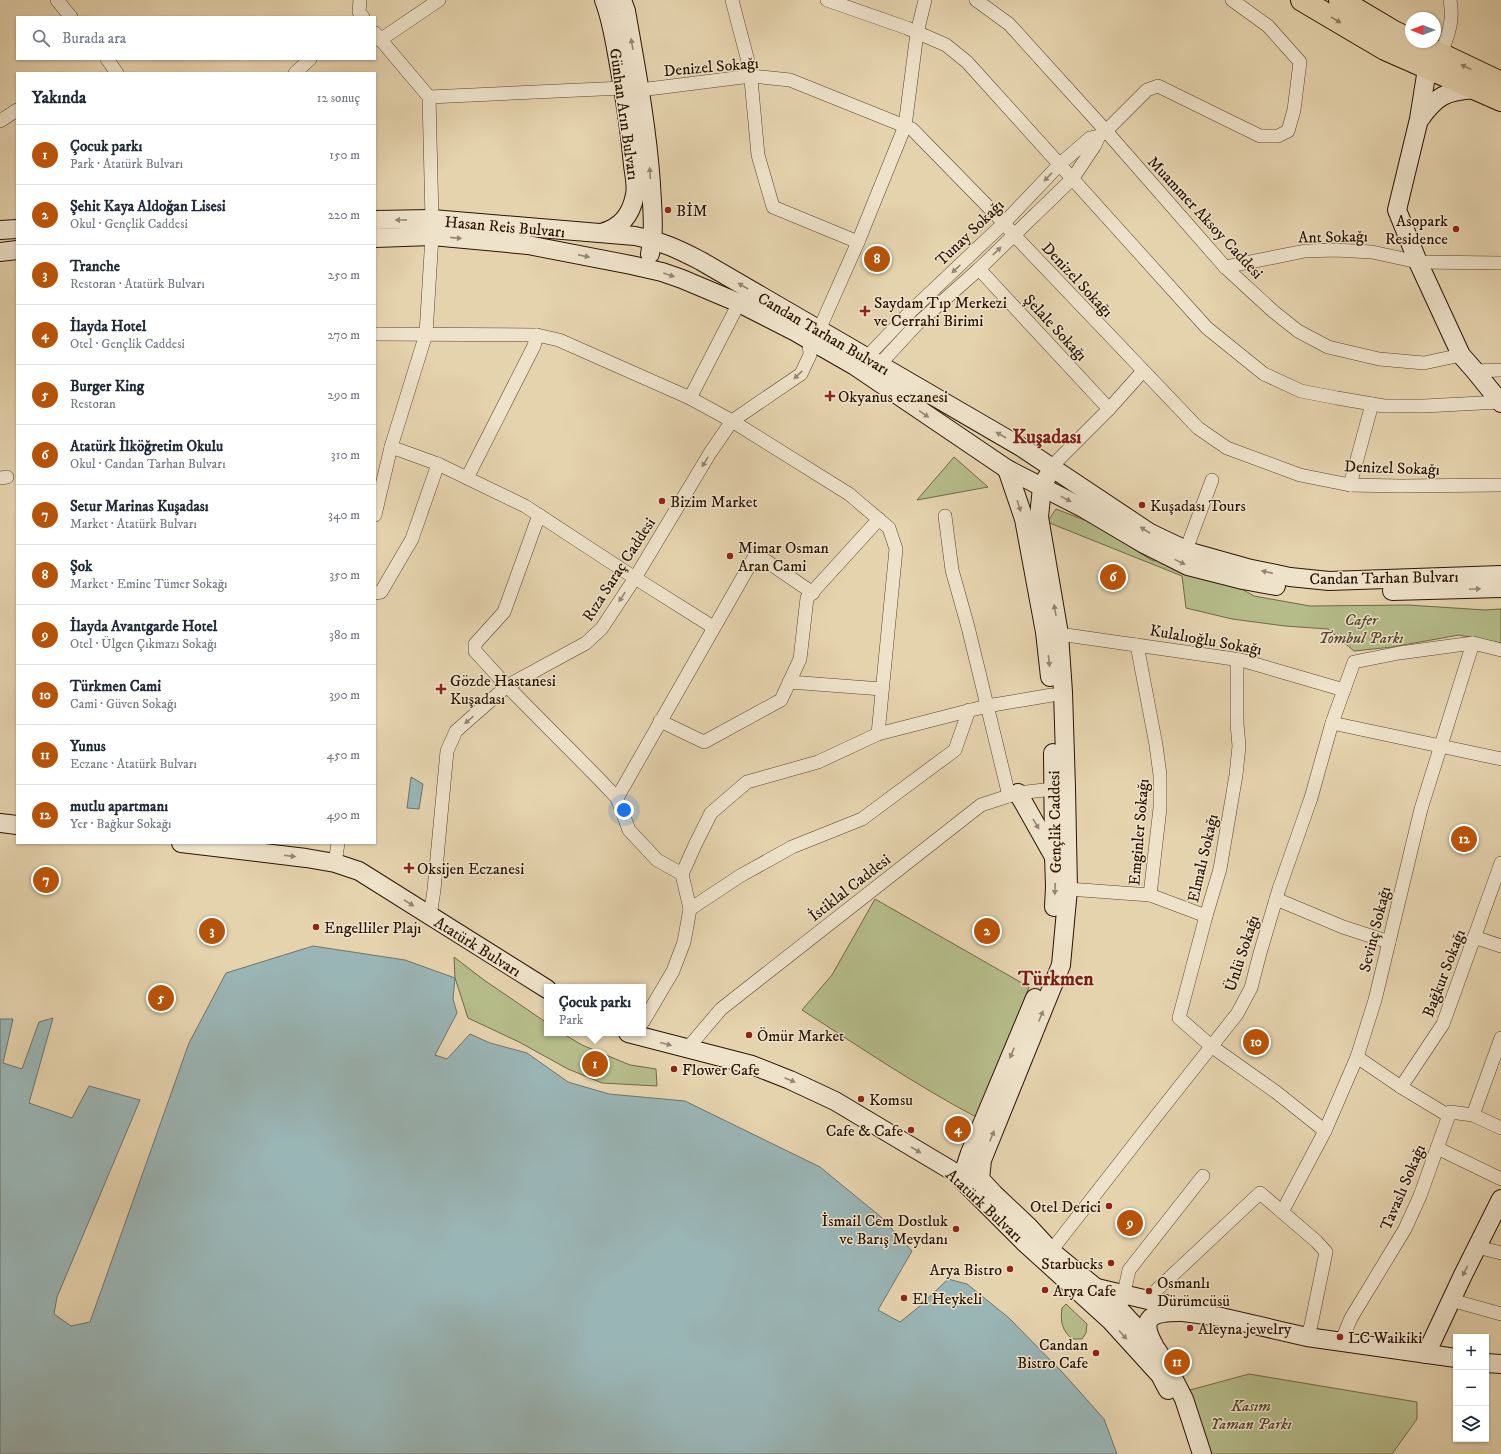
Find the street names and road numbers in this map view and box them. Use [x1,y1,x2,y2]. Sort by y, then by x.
street label: Günhan Arın Bulvarı [605,47,643,181]
street label: Denizel Sokağı [663,53,760,81]
street label: Muammer Aksoy Caddesi [1143,152,1267,283]
street label: Tunay Sokağı [931,195,1008,270]
street label: Hasan Reis Bulvarı [444,212,566,242]
street label: Ant Sokağı [1298,226,1368,248]
street label: Denizel Sokağı [1037,238,1117,321]
street label: Candan Tarhan Bulvarı [754,288,893,380]
street label: Şelale Sokağı [1019,290,1091,365]
street label: Denizel Sokağı [1344,456,1440,480]
street label: Rıza Saraç Caddesi [578,514,660,625]
street label: Candan Tarhan Bulvarı [1309,567,1459,589]
street label: Kulalıoğlu Sokağı [1148,620,1263,660]
street label: Gençlik Caddesi [1044,770,1066,874]
street label: Emginler Sokağı [1124,778,1154,886]
street label: Elmalı Sokağı [1183,812,1223,904]
street label: İstiklal Caddesi [805,850,895,926]
street label: Sevinç Sokağı [1355,884,1395,974]
street label: Atatürk Bulvarı [430,912,525,981]
street label: Ünlü Sokağı [1220,913,1264,994]
street label: Bağkur Sokağı [1418,927,1470,1020]
street label: Tavaslı Sokağı [1376,1141,1430,1234]
street label: Atatürk Bulvarı [941,1165,1027,1247]

